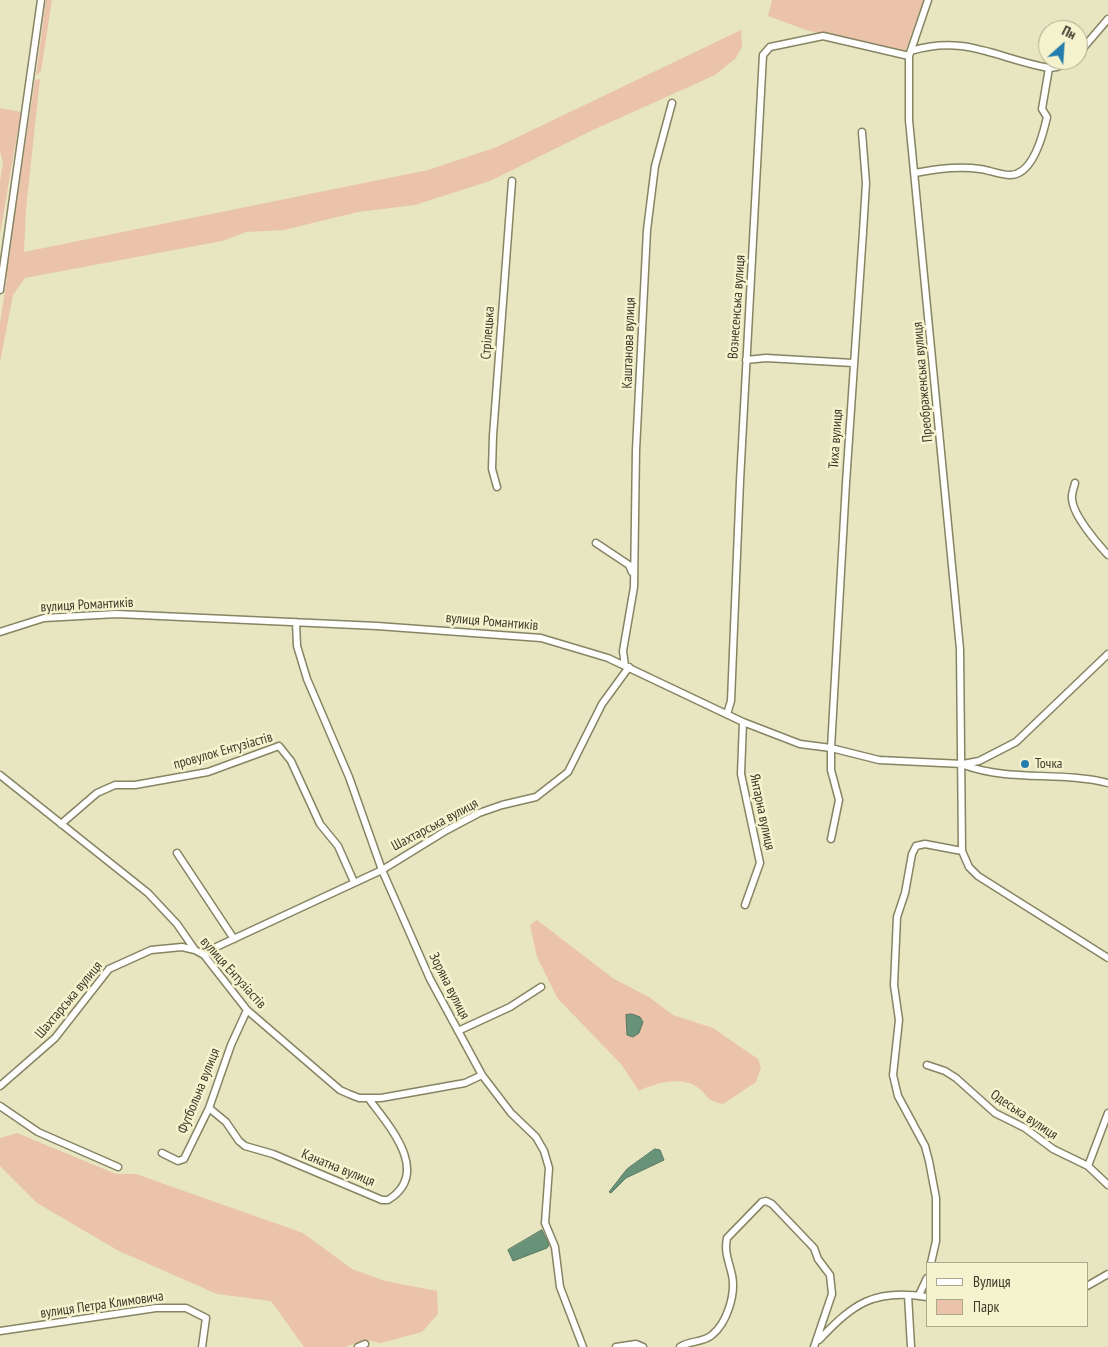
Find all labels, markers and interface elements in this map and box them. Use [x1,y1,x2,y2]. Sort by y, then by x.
north arrow [1038,20,1088,70]
text: Пн [1059,21,1079,43]
street label: Вознесенська вулиця [725,254,749,360]
street label: Каштанова вулиця [619,297,639,389]
street label: Стрілецька [478,306,498,360]
street label: Преображенська вулиця [909,321,937,443]
street label: Тиха вулиця [826,409,846,469]
street label: вулиця Романтиків [40,594,134,616]
street label: вулиця Романтиків [445,610,539,634]
street label: провулок Ентузіастів [171,729,275,773]
place label: Точка [1035,756,1062,772]
marker: Точка [1019,758,1031,770]
street label: Янтарна вулиця [746,772,778,852]
street label: Шахтарська вулиця [389,795,481,855]
street label: вулиця Ентузіастів [196,934,270,1012]
street label: Зоряна вулиця [425,950,473,1022]
street label: Шахтарська вулиця [32,958,106,1042]
street label: Футбольна вулиця [174,1046,224,1136]
street label: Одеська вулиця [987,1086,1061,1144]
street label: Канатна вулиця [299,1146,377,1190]
legend [926,1262,1088,1327]
text: Вулиця [973,1272,1011,1291]
street label: вулиця Петра Климовича [39,1288,165,1322]
text: Парк [973,1297,999,1316]

